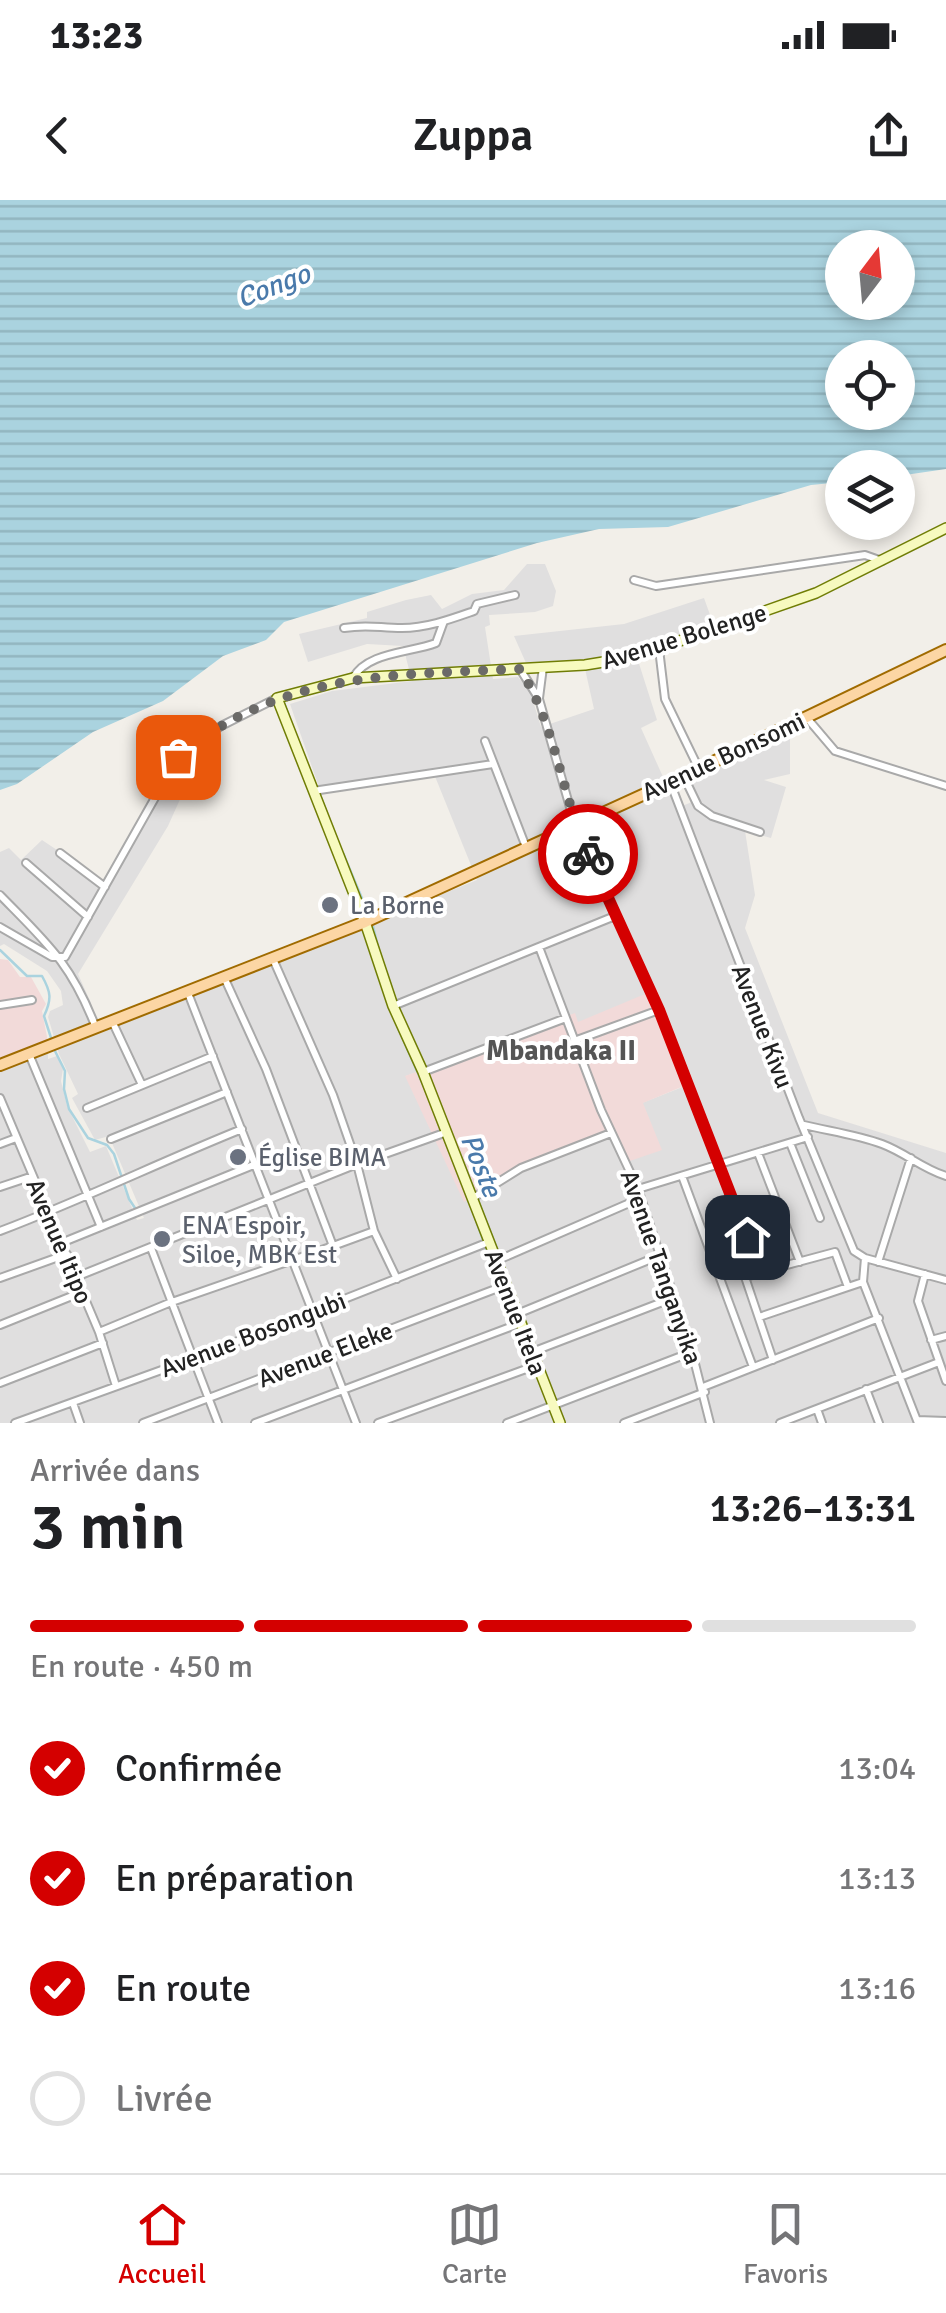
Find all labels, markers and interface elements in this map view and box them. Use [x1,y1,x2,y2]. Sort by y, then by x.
text: 13:23 [50,12,143,59]
icon: back [30,108,85,163]
text: Zuppa [413,108,533,163]
icon: share [861,108,916,163]
north arrow [825,230,915,320]
map controls [825,230,915,540]
water label: Congo [232,256,316,315]
button: locate [825,340,915,430]
button: layers [825,450,915,540]
street label: Avenue Bolenge [598,597,770,676]
street label: Avenue Bonsomi [637,705,810,808]
pin [136,715,221,800]
icon: bag [151,730,206,785]
courier [538,804,638,904]
icon: bike [561,827,616,882]
place label: La Borne [350,890,444,921]
marker: La Borne [319,894,341,916]
street label: Avenue Kivu [725,960,800,1093]
district label: Mbandaka II [486,1034,636,1068]
water label: Poste [453,1129,510,1204]
place label: Église BIMA [258,1142,386,1173]
marker: Église BIMA [227,1146,249,1168]
street label: Avenue Tanganyika [614,1166,709,1368]
street label: Avenue Itipo [19,1174,100,1308]
pin [705,1195,790,1280]
place label: ENA Espoir, Siloe, MBK Est [182,1210,337,1270]
icon: home [720,1210,775,1265]
marker: ENA Espoir, Siloe, MBK Est [151,1228,173,1250]
street label: Avenue Itela [477,1245,554,1379]
street label: Avenue Bosongubi [156,1285,350,1384]
street label: Avenue Eleke [253,1315,397,1394]
text: Arrivée dans [30,1451,200,1490]
text: 13:26–13:31 [710,1485,916,1532]
text: 3 min [30,1487,186,1567]
text: En route · 450 m [30,1647,253,1686]
icon: check [30,1741,85,1796]
text: Confirmée [115,1745,283,1792]
text: 13:04 [838,1749,916,1788]
icon: check [30,1851,85,1906]
text: En préparation [115,1855,354,1902]
text: 13:13 [838,1859,916,1898]
icon: check [30,1961,85,2016]
text: En route [115,1965,251,2012]
text: 13:16 [838,1969,916,2008]
text: Livrée [115,2075,213,2122]
tab: Accueil [118,2197,206,2291]
tab: Carte [442,2197,507,2291]
tab: Favoris [743,2197,828,2291]

